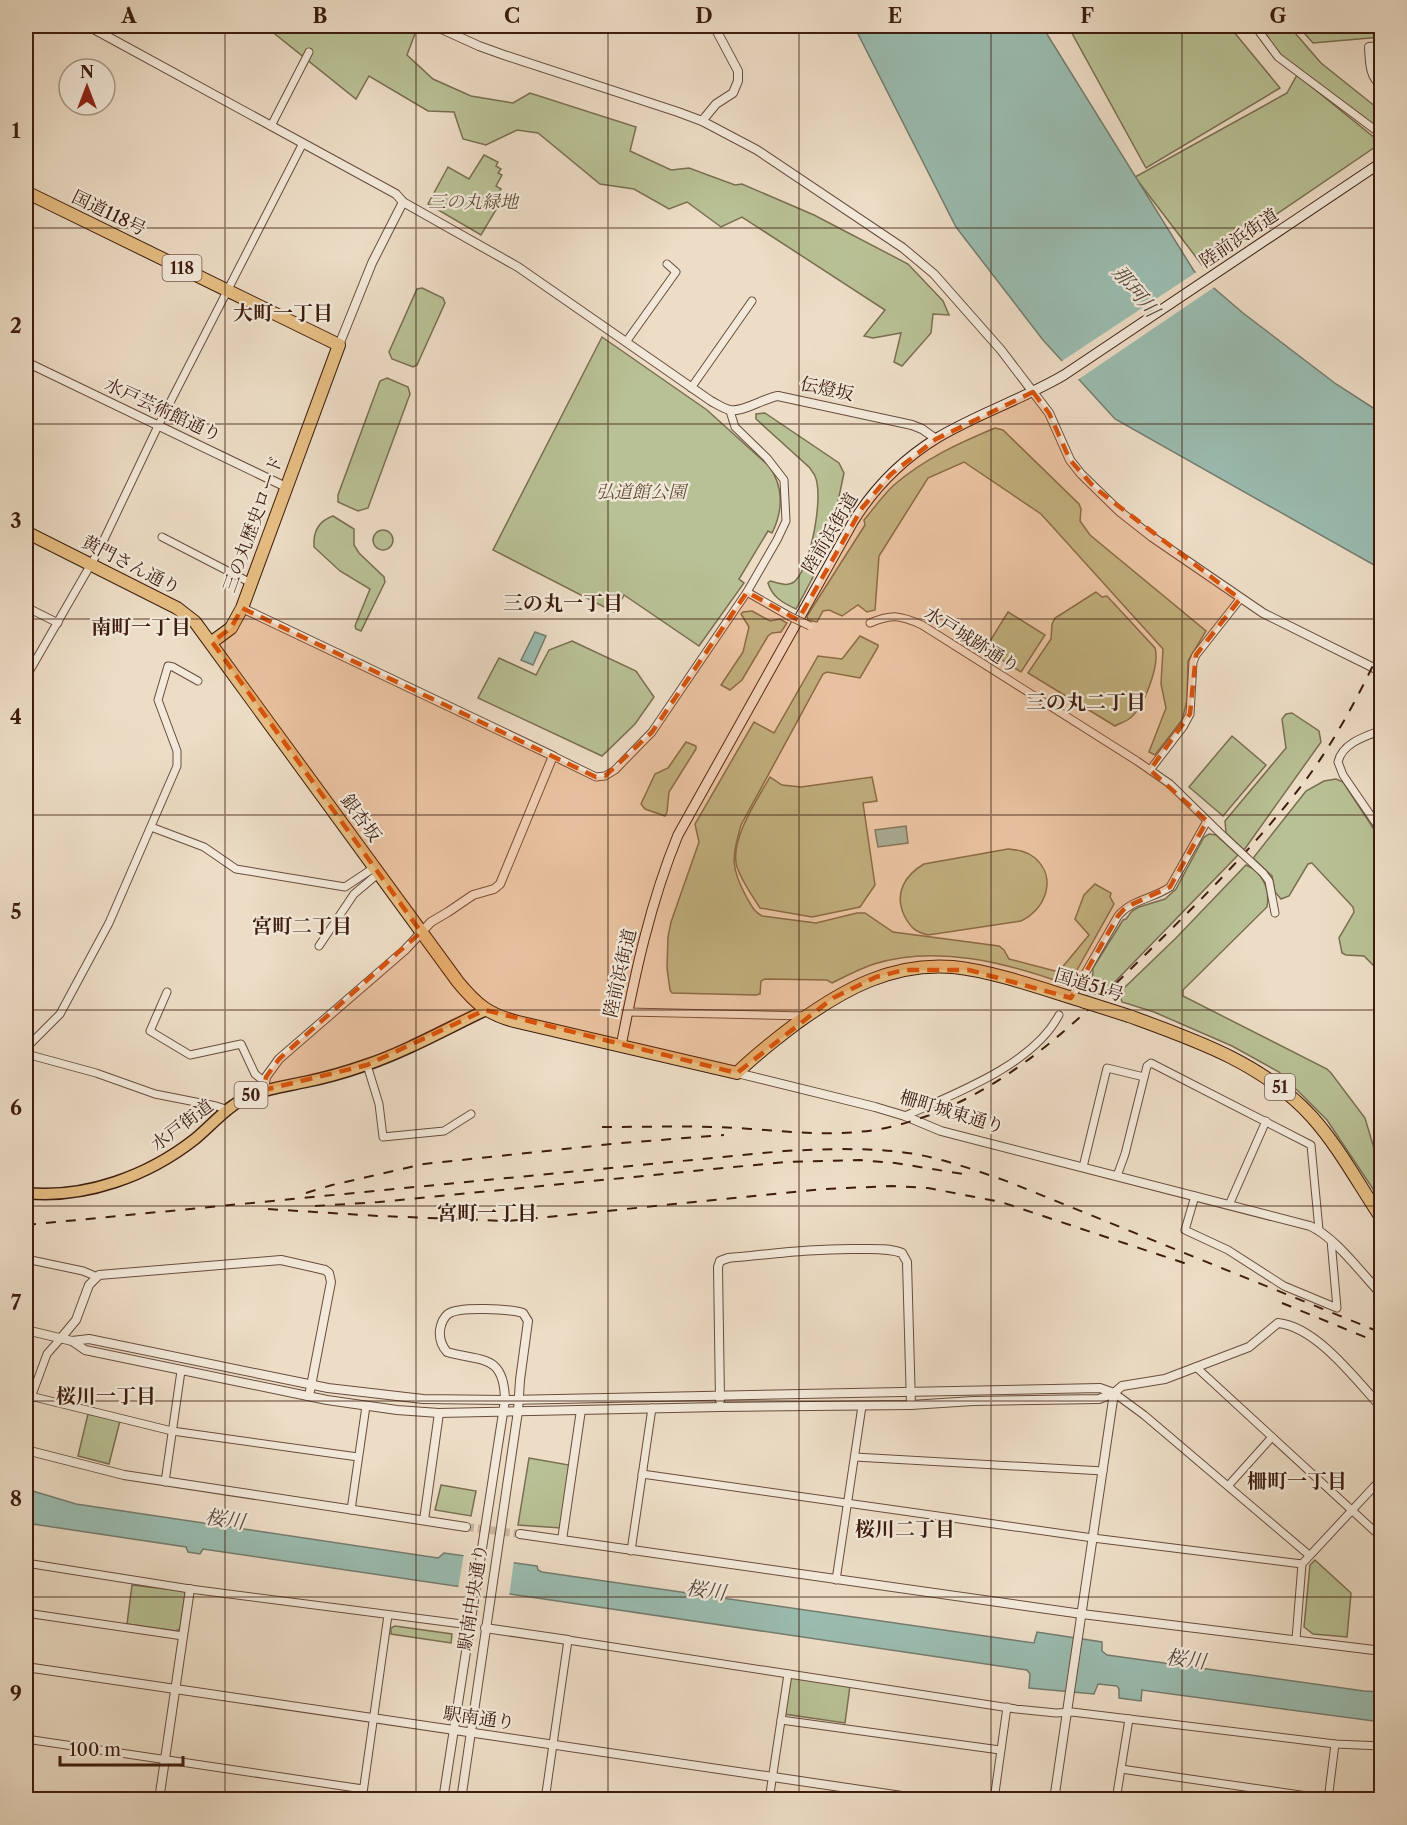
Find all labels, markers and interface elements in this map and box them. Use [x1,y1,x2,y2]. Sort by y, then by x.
text: A [120,4,137,28]
text: B [313,4,328,28]
text: C [504,4,520,28]
text: D [695,4,713,28]
text: E [888,4,902,28]
text: F [1080,4,1094,28]
text: G [1270,4,1287,28]
north arrow [57,57,117,117]
text: N [80,62,94,82]
text: 1 [12,119,21,143]
street label: 国道118号 [68,186,150,240]
park label: 三の丸緑地 [428,191,520,213]
street label: 陸前浜街道 [1196,204,1282,272]
road number: 118 [162,255,201,281]
water label: 那珂川 [1108,260,1166,323]
district label: 大町一丁目 [233,301,333,325]
text: 2 [10,314,22,338]
street label: 水戸芸術館通り [101,373,225,447]
street label: 伝燈坂 [798,373,856,405]
street label: 三の丸歴史ロード [218,453,288,595]
park label: 弘道館公園 [596,481,689,503]
street label: 陸前浜街道 [797,489,863,577]
text: 3 [10,509,22,533]
street label: 黄門さん通り [78,531,184,599]
district label: 三の丸一丁目 [503,591,623,615]
street label: 水戸城跡通り [920,602,1024,678]
district label: 南町一丁目 [91,615,191,639]
district label: 三の丸二丁目 [1026,690,1146,714]
text: 4 [10,705,22,729]
street label: 銀杏坂 [336,790,386,846]
text: 5 [10,900,22,924]
district label: 宮町二丁目 [252,914,352,938]
street label: 陸前浜街道 [599,927,641,1019]
street label: 国道51号 [1052,964,1126,1006]
road number: 51 [1265,1074,1295,1100]
road number: 50 [234,1082,268,1108]
street label: 柵町城東通り [897,1086,1007,1138]
street label: 水戸街道 [147,1095,217,1155]
text: 6 [10,1096,22,1120]
district label: 宮町一丁目 [437,1201,537,1225]
text: 7 [11,1291,22,1315]
district label: 桜川一丁目 [56,1384,156,1408]
district label: 柵町一丁目 [1247,1469,1347,1493]
text: 8 [10,1487,22,1511]
water label: 桜川 [204,1504,248,1534]
district label: 桜川二丁目 [855,1517,955,1541]
street label: 駅南中央通り [454,1542,492,1652]
water label: 桜川 [685,1575,729,1605]
water label: 桜川 [1165,1645,1209,1674]
text: 9 [10,1682,22,1706]
street label: 駅南通り [442,1702,516,1734]
scale bar [60,1729,183,1767]
text: 100 m [69,1739,121,1761]

